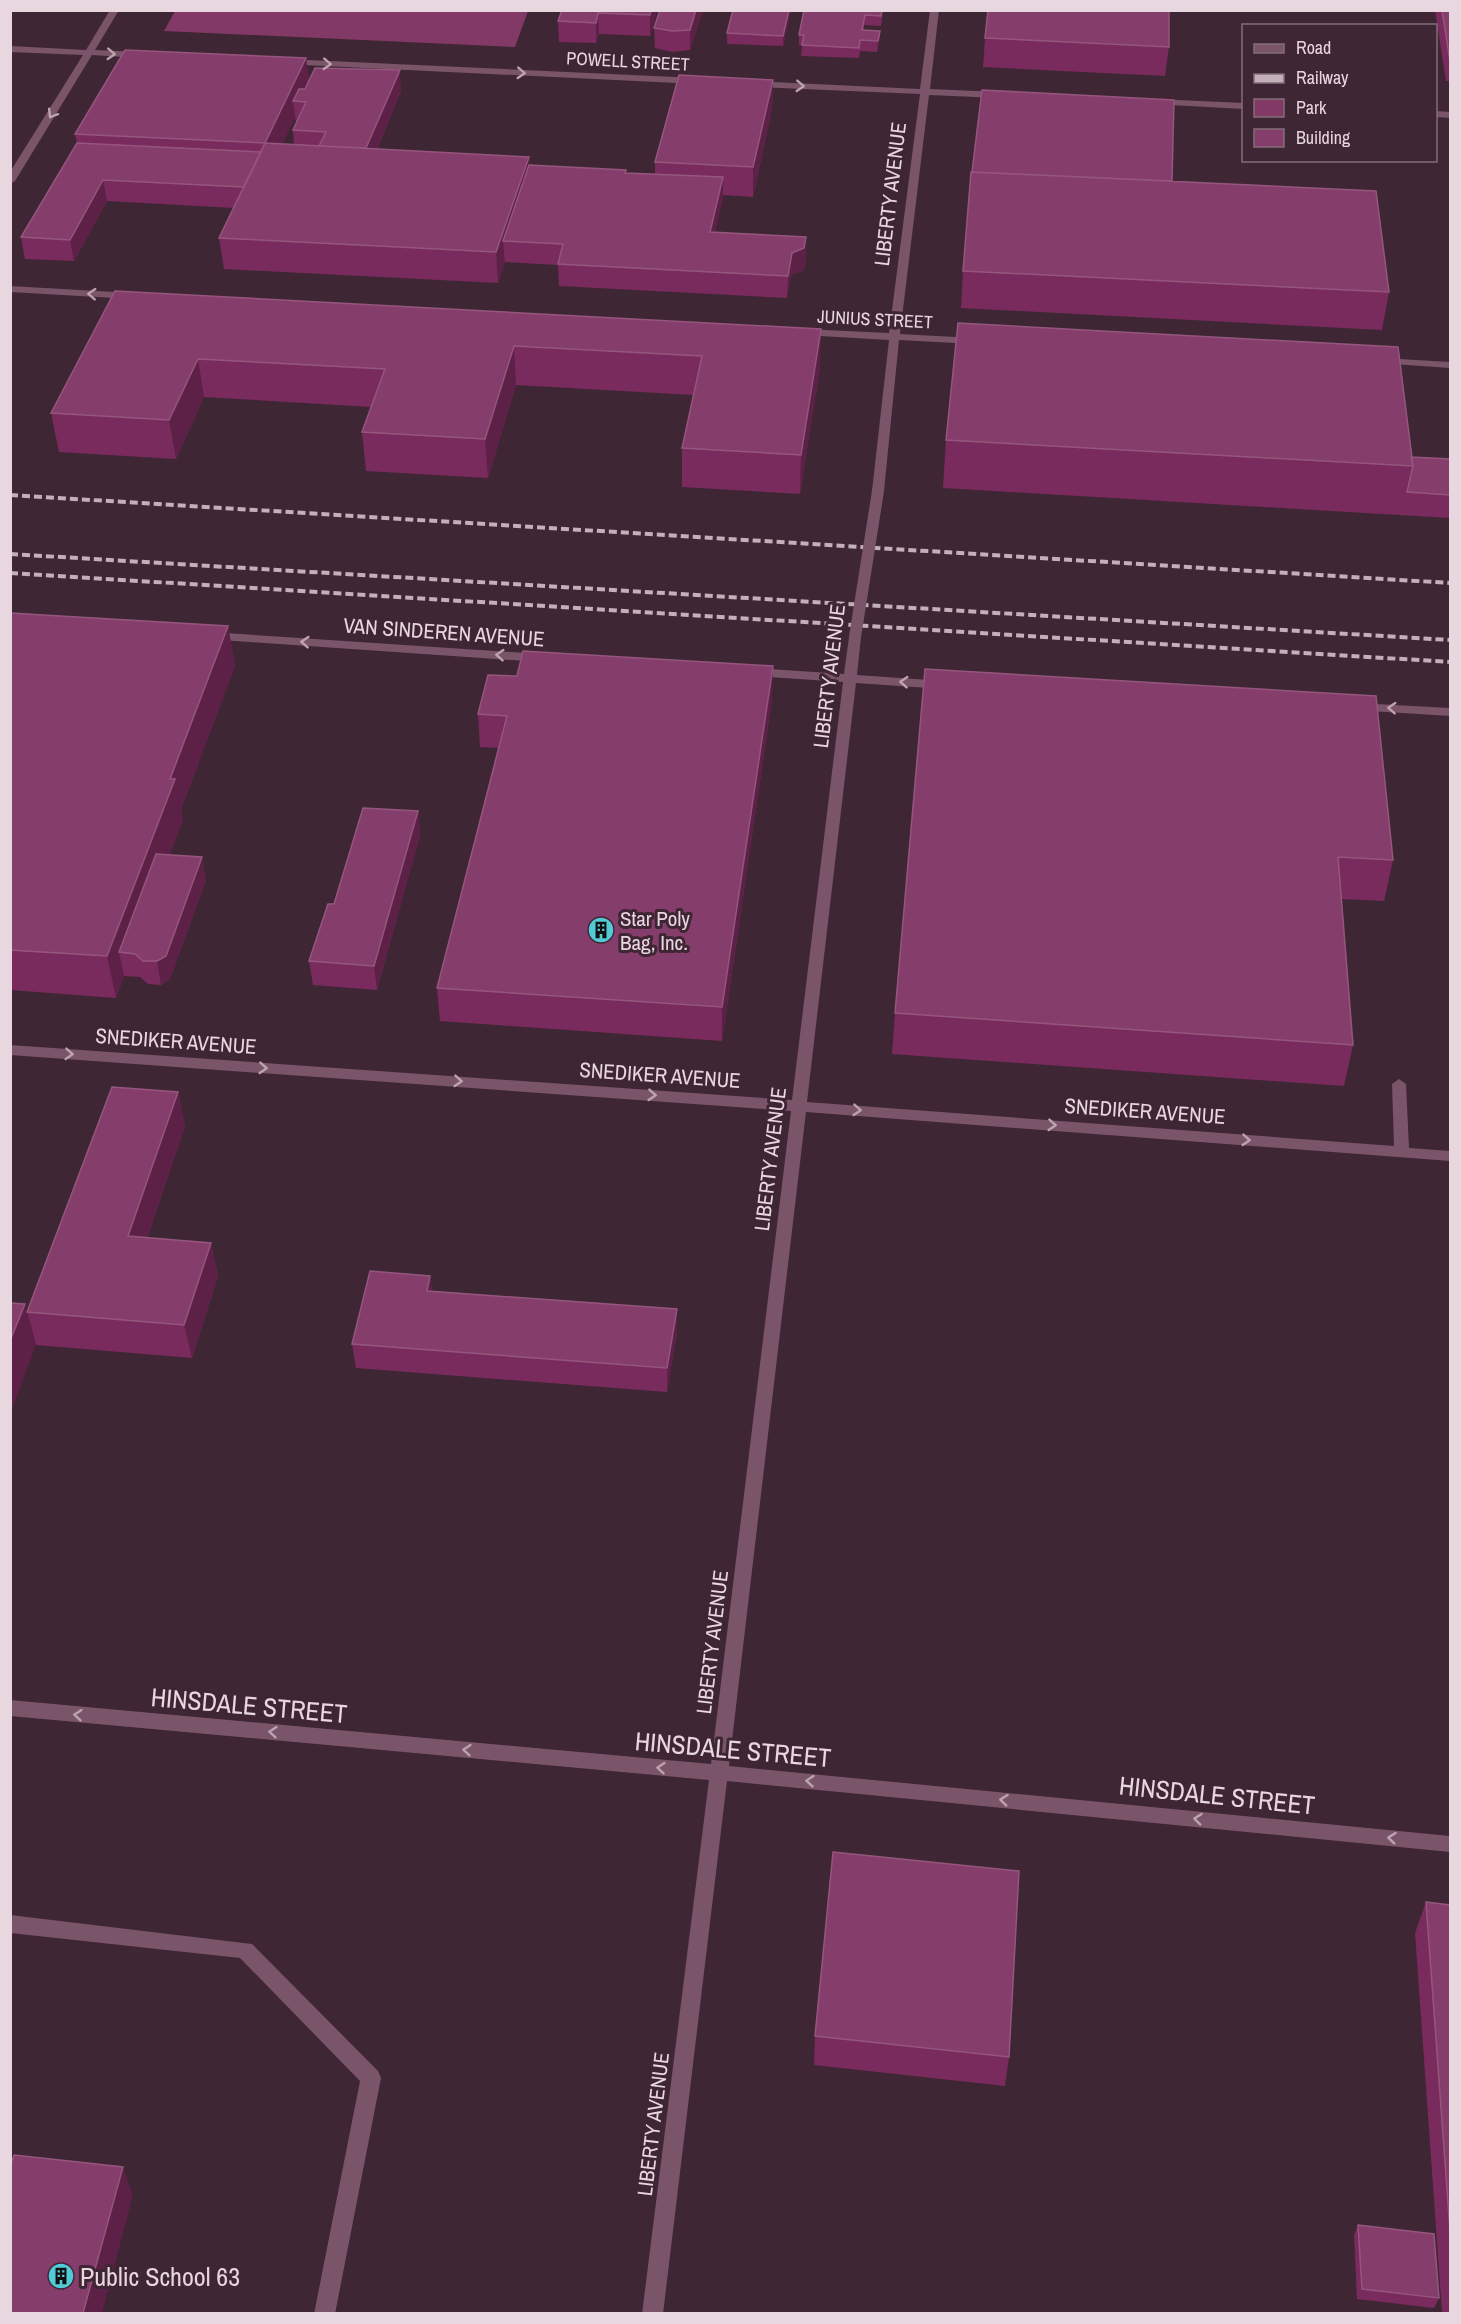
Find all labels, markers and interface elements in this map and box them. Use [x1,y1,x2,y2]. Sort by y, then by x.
legend [1242,24,1437,162]
text: Road [1296,35,1331,60]
street label: POWELL STREET [566,45,690,77]
one-way arrow [106,47,115,60]
one-way arrow [322,57,331,70]
text: Railway [1296,65,1349,90]
one-way arrow [517,66,526,79]
one-way arrow [796,79,805,92]
text: Park [1296,95,1327,120]
one-way arrow [47,108,59,118]
street label: LIBERTY AVENUE [867,120,913,268]
text: Building [1296,125,1351,150]
one-way arrow [87,287,96,300]
street label: JUNIUS STREET [817,303,933,335]
street label: LIBERTY AVENUE [806,602,852,750]
street label: VAN SINDEREN AVENUE [343,611,545,653]
one-way arrow [301,636,310,649]
one-way arrow [495,649,504,662]
one-way arrow [899,676,908,689]
one-way arrow [1388,702,1397,715]
place label: Star Poly Bag, Inc. [620,904,690,957]
building icon: Star Poly Bag, Inc. [586,915,616,945]
street label: SNEDIKER AVENUE [94,1021,258,1061]
one-way arrow [64,1047,73,1060]
street label: SNEDIKER AVENUE [578,1055,742,1095]
one-way arrow [259,1061,268,1074]
one-way arrow [453,1075,462,1088]
street label: LIBERTY AVENUE [747,1085,793,1233]
one-way arrow [648,1088,657,1101]
street label: SNEDIKER AVENUE [1063,1091,1227,1131]
one-way arrow [853,1103,862,1116]
one-way arrow [1047,1119,1056,1132]
one-way arrow [1242,1133,1251,1146]
street label: LIBERTY AVENUE [689,1568,735,1716]
street label: HINSDALE STREET [150,1679,348,1731]
one-way arrow [74,1709,83,1722]
street label: HINSDALE STREET [634,1723,832,1775]
one-way arrow [268,1726,277,1739]
one-way arrow [462,1744,471,1757]
one-way arrow [657,1761,666,1774]
street label: HINSDALE STREET [1117,1767,1317,1823]
one-way arrow [806,1775,815,1788]
one-way arrow [1000,1794,1009,1807]
one-way arrow [1194,1813,1203,1826]
one-way arrow [1388,1832,1397,1845]
street label: LIBERTY AVENUE [630,2050,676,2198]
place label: Public School 63 [80,2259,240,2294]
building icon: Public School 63 [46,2261,76,2291]

